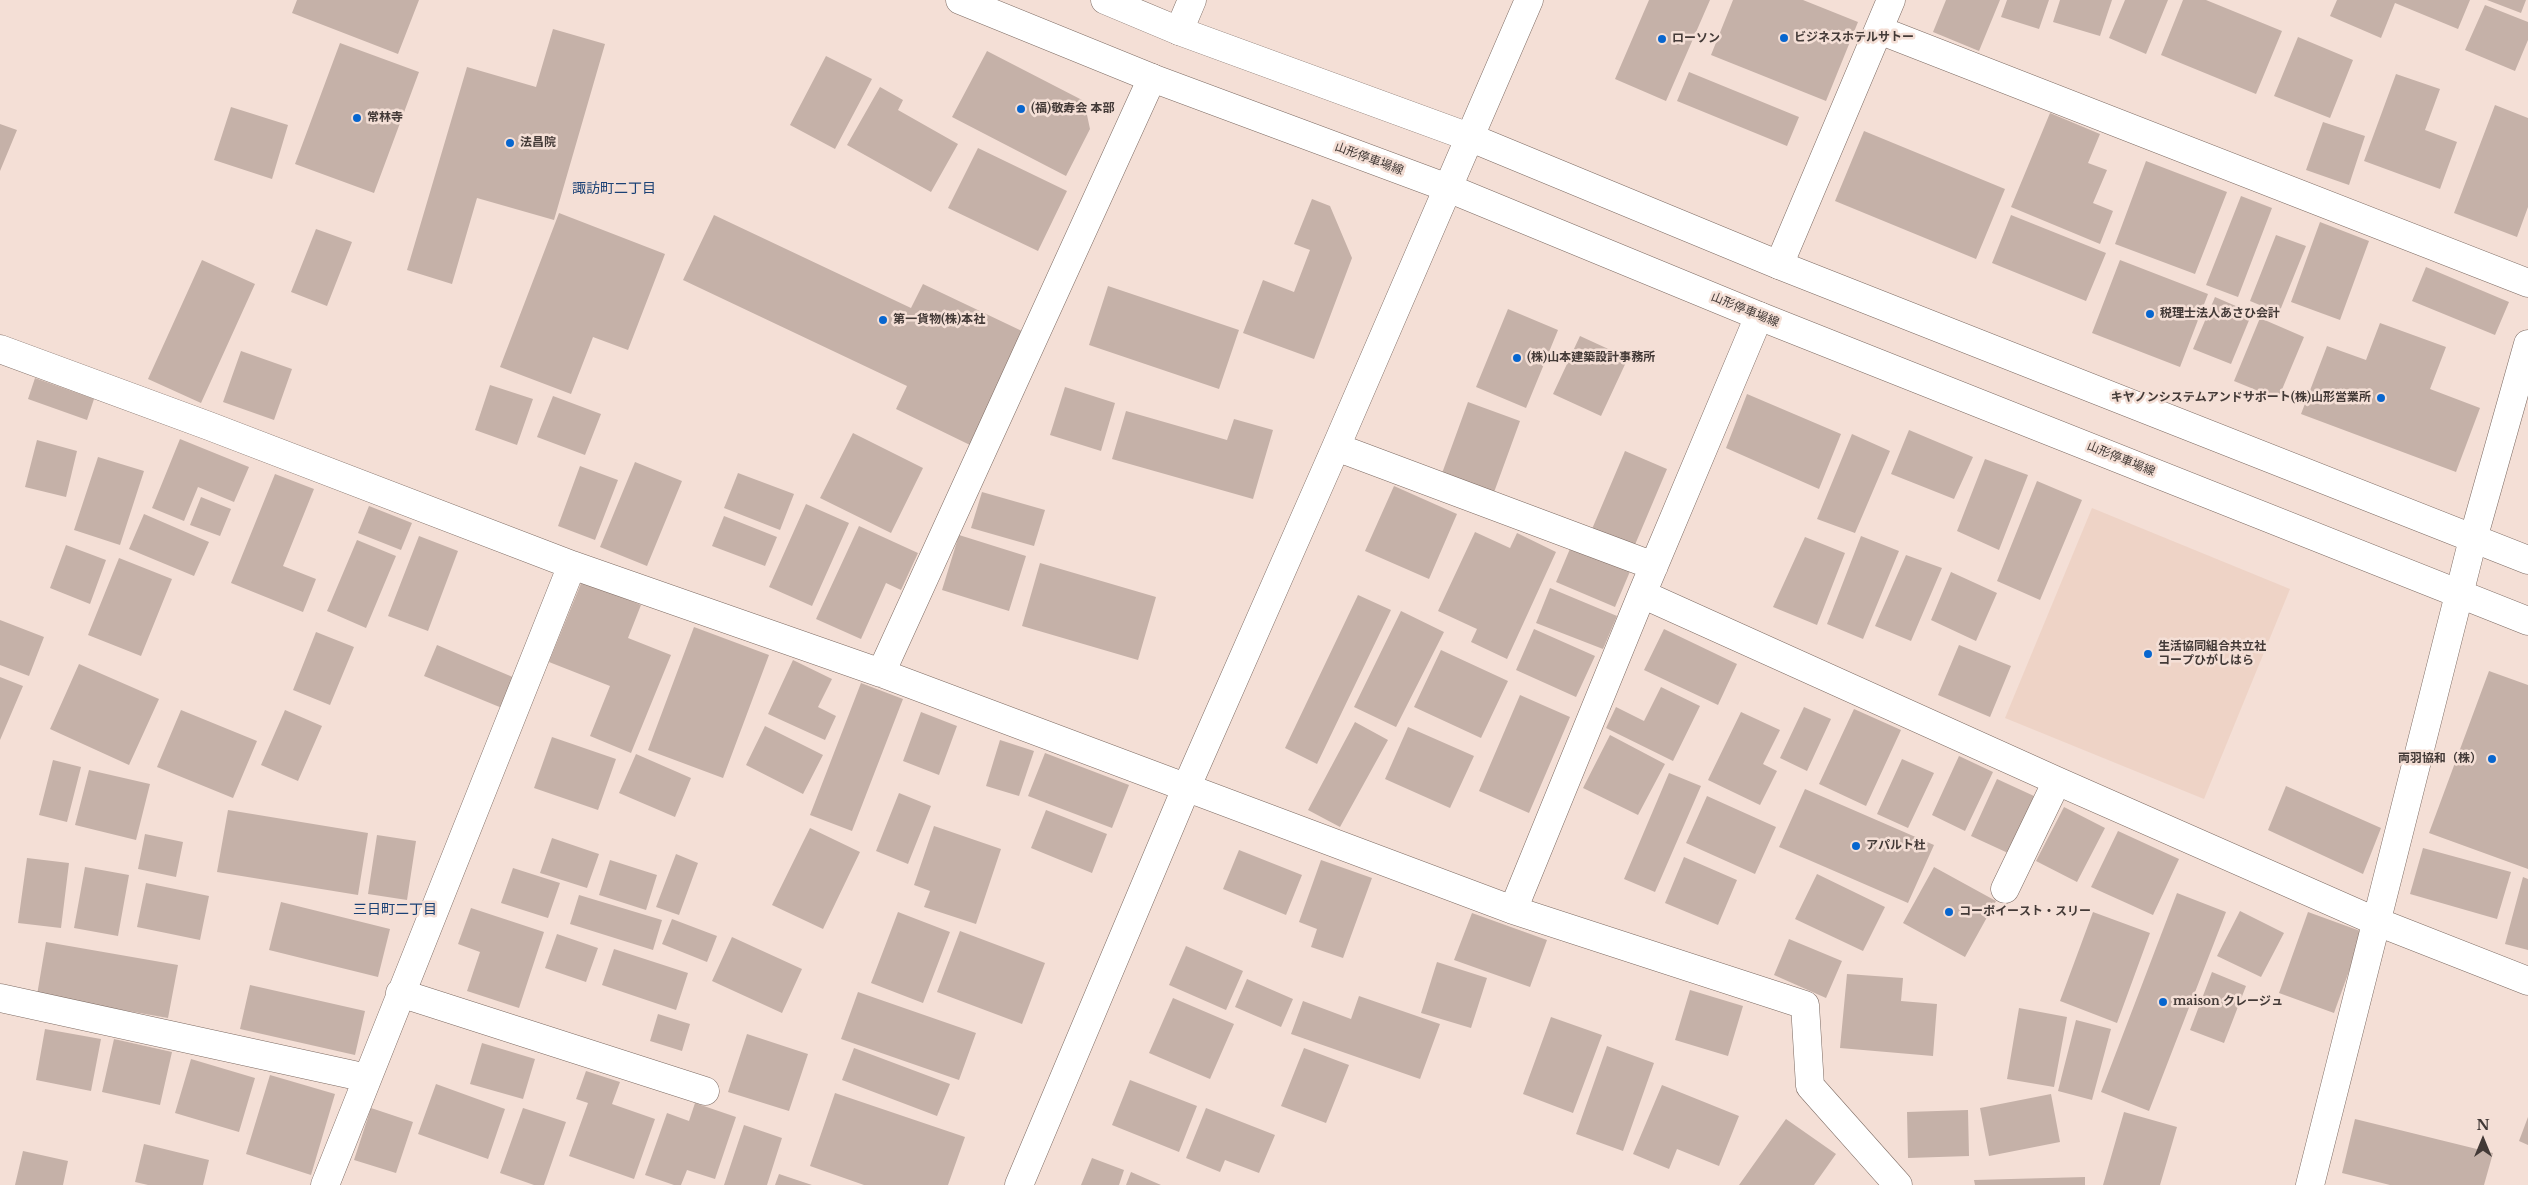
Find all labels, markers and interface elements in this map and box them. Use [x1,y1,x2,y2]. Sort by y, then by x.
place label: ビジネスホテルサトー [1794,31,1914,45]
place label: ローソン [1672,32,1720,46]
marker: ビジネスホテルサトー [1778,32,1790,44]
marker: ローソン [1656,33,1668,45]
place label: (福)敬寿会 本部 [1031,102,1114,116]
marker: (福)敬寿会 本部 [1015,103,1027,115]
place label: 常林寺 [367,111,403,125]
marker: 常林寺 [351,112,363,124]
place label: 法昌院 [520,136,556,150]
marker: 法昌院 [504,137,516,149]
street label: 山形停車場線 [1333,140,1405,178]
district label: 諏訪町二丁目 [572,181,656,197]
street label: 山形停車場線 [1709,290,1781,330]
place label: 税理士法人あさひ会計 [2160,307,2280,321]
marker: 税理士法人あさひ会計 [2144,308,2156,320]
place label: 第一貨物(株)本社 [893,313,985,327]
marker: 第一貨物(株)本社 [877,314,889,326]
place label: (株)山本建築設計事務所 [1527,351,1655,365]
marker: (株)山本建築設計事務所 [1511,352,1523,364]
place label: キヤノンシステムアンドサポート(株)山形営業所 [2111,391,2371,405]
marker: キヤノンシステムアンドサポート(株)山形営業所 [2375,392,2387,404]
street label: 山形停車場線 [2085,439,2157,479]
place label: 生活協同組合共立社 コープひがしはら [2158,640,2266,668]
marker: 生活協同組合共立社 コープひがしはら [2142,648,2154,660]
place label: 両羽協和（株） [2398,752,2482,766]
marker: 両羽協和（株） [2486,753,2498,765]
place label: アパルト杜 [1866,839,1926,853]
marker: アパルト杜 [1850,840,1862,852]
district label: 三日町二丁目 [353,902,437,918]
place label: コーポイースト・スリー [1959,905,2091,919]
marker: コーポイースト・スリー [1943,906,1955,918]
place label: maison クレージュ [2173,995,2283,1009]
marker: maison クレージュ [2157,996,2169,1008]
north arrow [2458,1115,2508,1165]
text: N [2476,1116,2490,1134]

